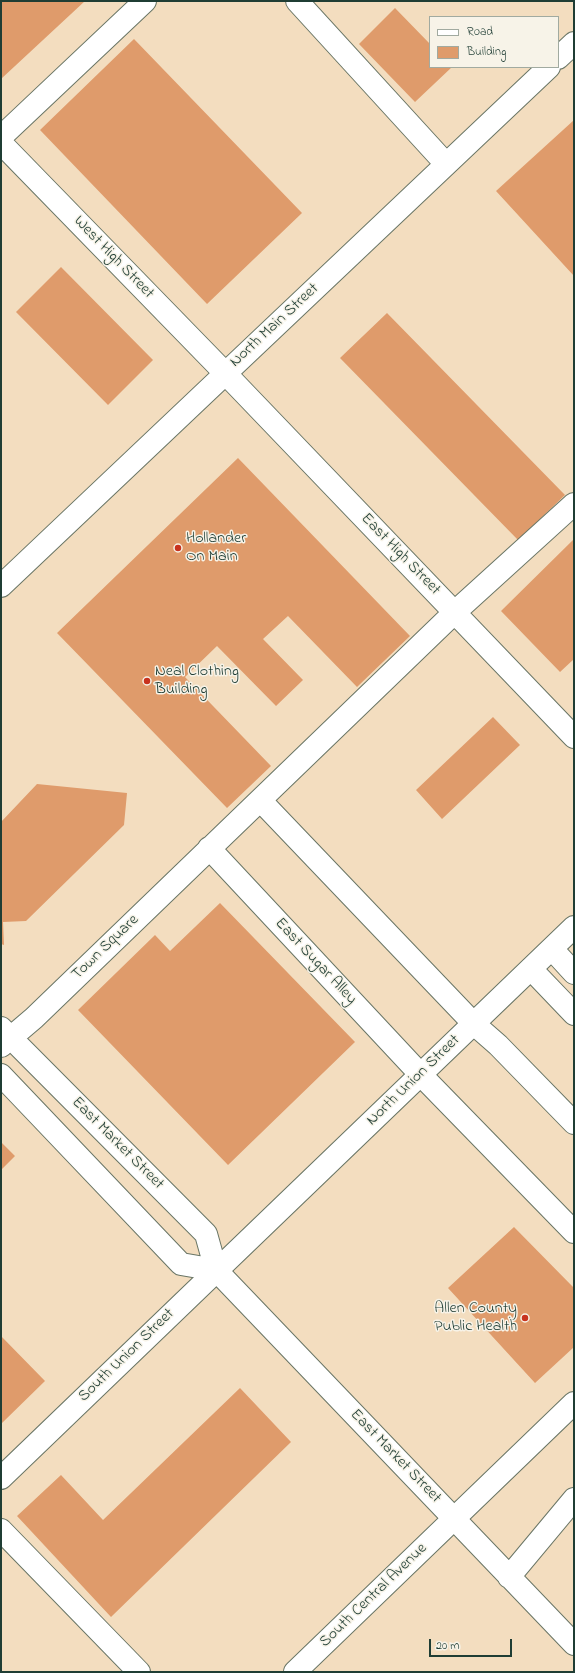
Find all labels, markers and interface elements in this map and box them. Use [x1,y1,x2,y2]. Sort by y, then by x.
legend [429,16,559,68]
text: Road [467,23,493,41]
text: Building [467,43,506,61]
street label: West High Street [69,213,157,303]
street label: North Main Street [227,280,323,372]
street label: East High Street [356,510,444,600]
place label: Hollander On Main [186,529,246,567]
marker: Hollander On Main [173,543,183,553]
place label: Neal Clothing Building [155,662,239,700]
marker: Neal Clothing Building [142,676,152,686]
street label: Town Square [68,911,144,985]
street label: East Sugar Alley [270,915,360,1009]
street label: North Union Street [363,1032,465,1130]
street label: East Market Street [67,1094,167,1194]
place label: Allen County Public Health [434,1299,517,1337]
street label: South Union Street [75,1305,179,1407]
marker: Allen County Public Health [520,1313,530,1323]
street label: East Market Street [345,1406,445,1508]
street label: South Central Avenue [316,1540,432,1652]
scale bar [431,1631,514,1657]
text: 20 m [436,1637,459,1655]

